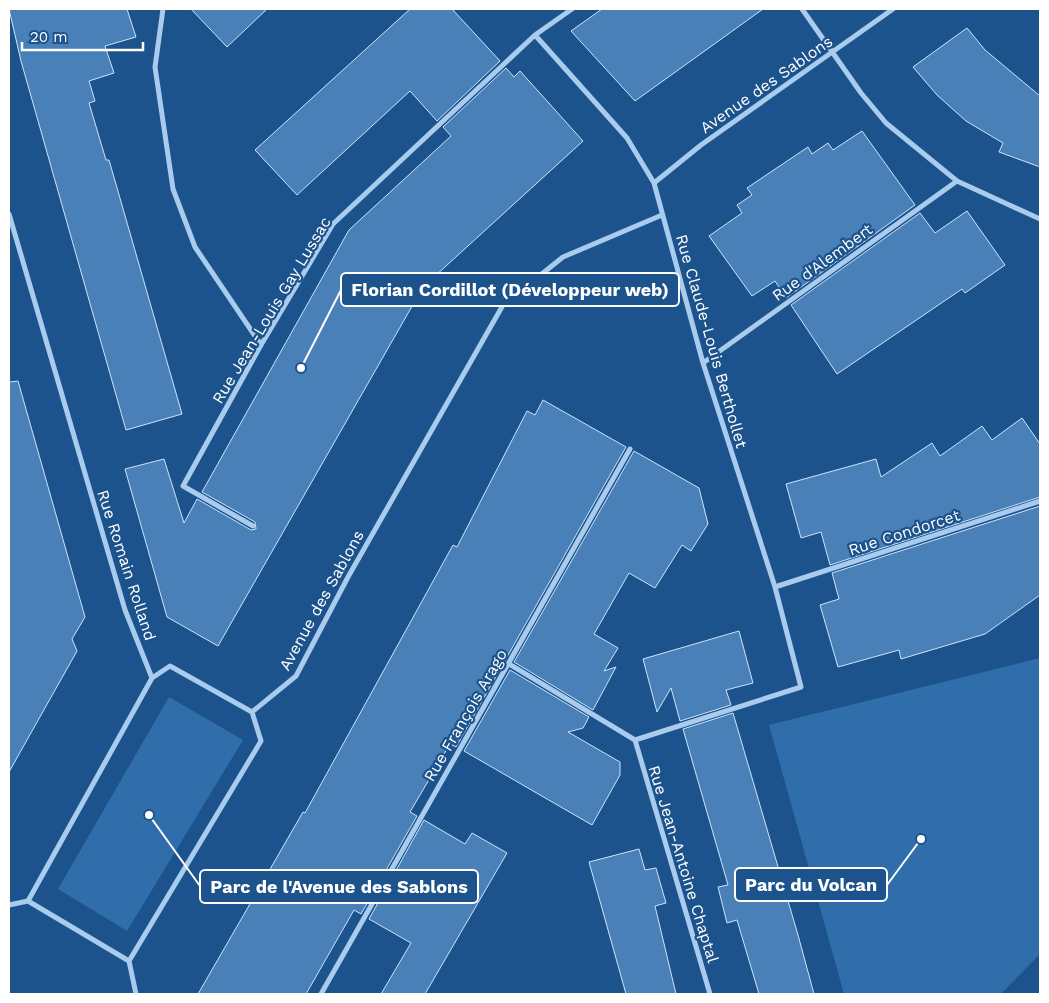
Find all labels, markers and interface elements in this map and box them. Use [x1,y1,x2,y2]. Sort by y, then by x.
scale bar [22,20,144,52]
text: 20 m [30,28,68,46]
street label: Avenue des Sablons [696,32,836,137]
street label: Rue Jean-Louis Gay Lussac [208,213,335,407]
street label: Rue d'Alembert [769,220,876,305]
street label: Rue Claude-Louis Berthollet [672,232,751,451]
callout: Florian Cordillot (Développeur web) [341,273,679,306]
text: Florian Cordillot (Développeur web) [351,279,669,300]
street label: Rue Romain Rolland [93,487,160,643]
street label: Rue Condorcet [846,505,963,559]
street label: Avenue des Sablons [275,527,368,674]
street label: Rue François Arago [420,646,511,785]
street label: Rue Jean-Antoine Chaptal [644,763,723,965]
callout: Parc du Volcan [735,868,887,901]
callout: Parc de l'Avenue des Sablons [200,870,478,903]
text: Parc du Volcan [745,874,877,895]
text: Parc de l'Avenue des Sablons [210,876,468,897]

